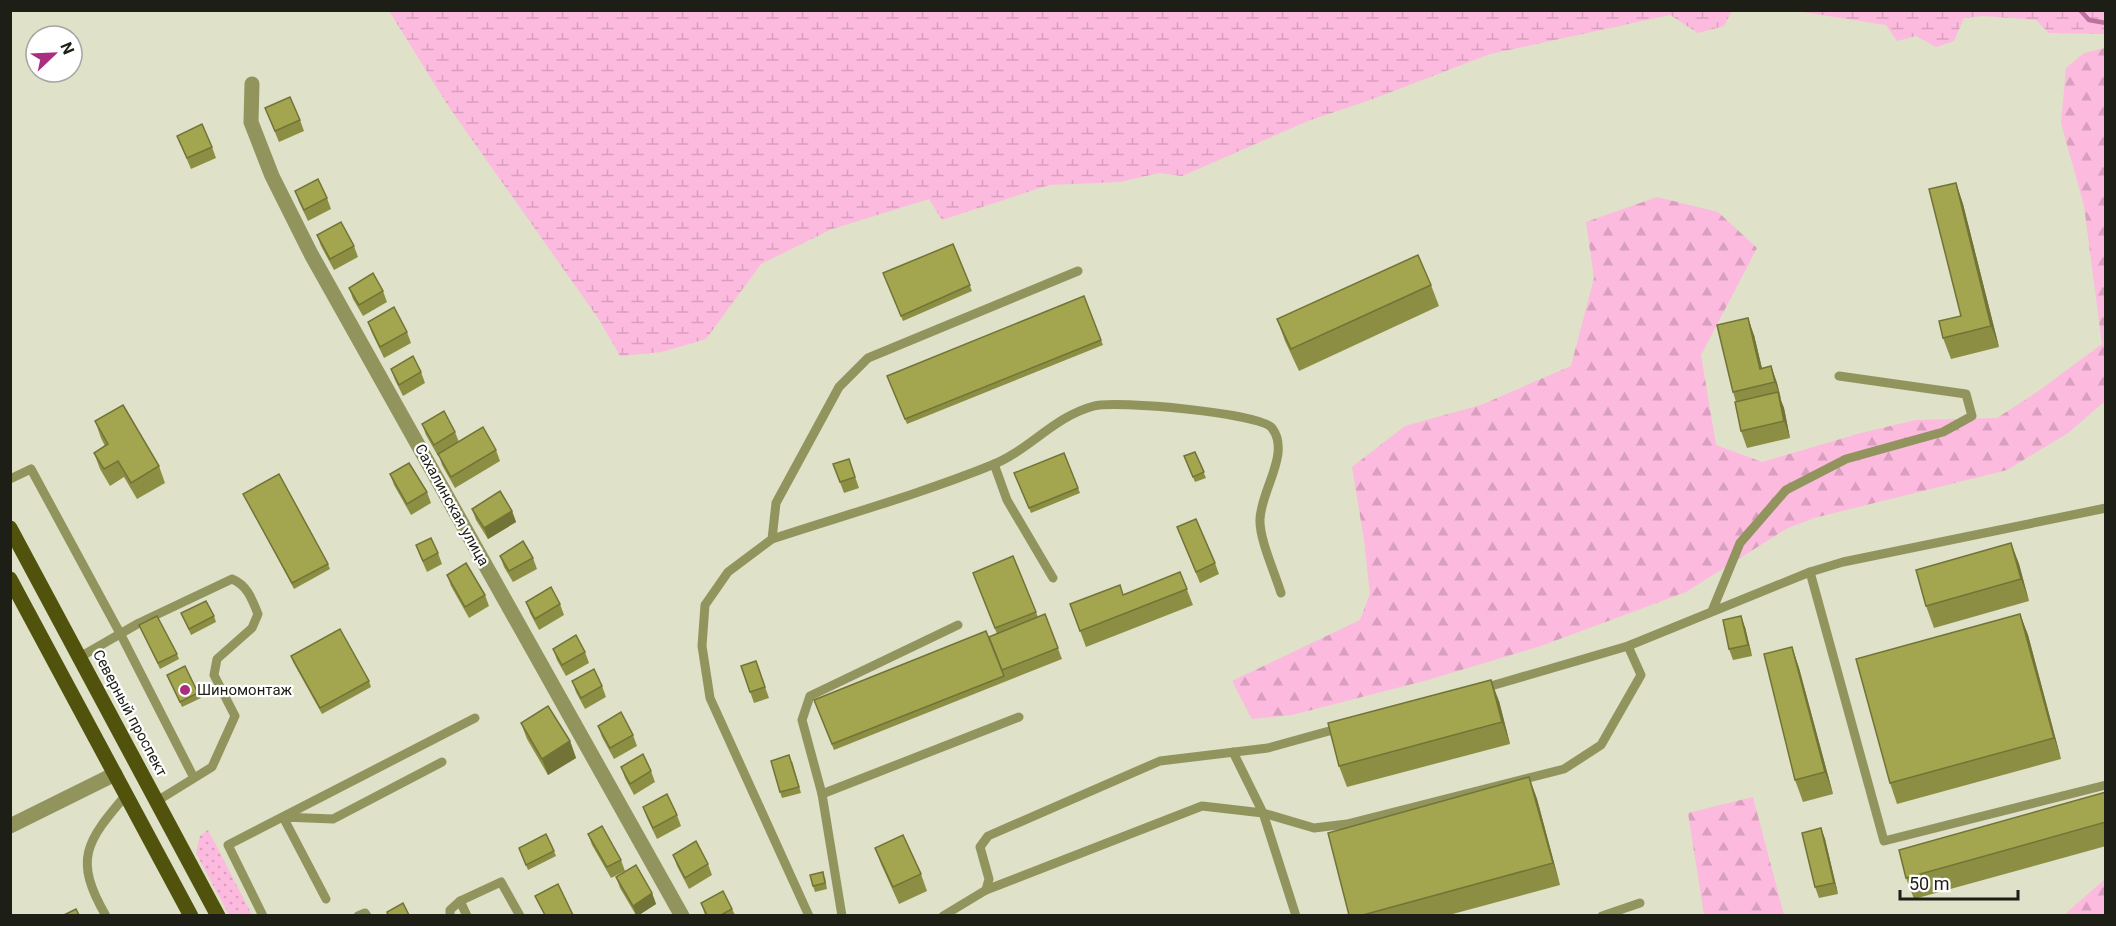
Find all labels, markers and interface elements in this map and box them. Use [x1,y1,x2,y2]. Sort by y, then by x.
north arrow [24,24,84,84]
text: N [56,39,78,57]
street label: Сахалинская улица [411,441,493,569]
street label: Северный проспект [89,647,171,779]
place label: Шиномонтаж [197,681,293,699]
marker: Шиномонтаж [178,683,192,697]
scale bar [1900,863,2018,901]
text: 50 m [1909,873,1949,894]

